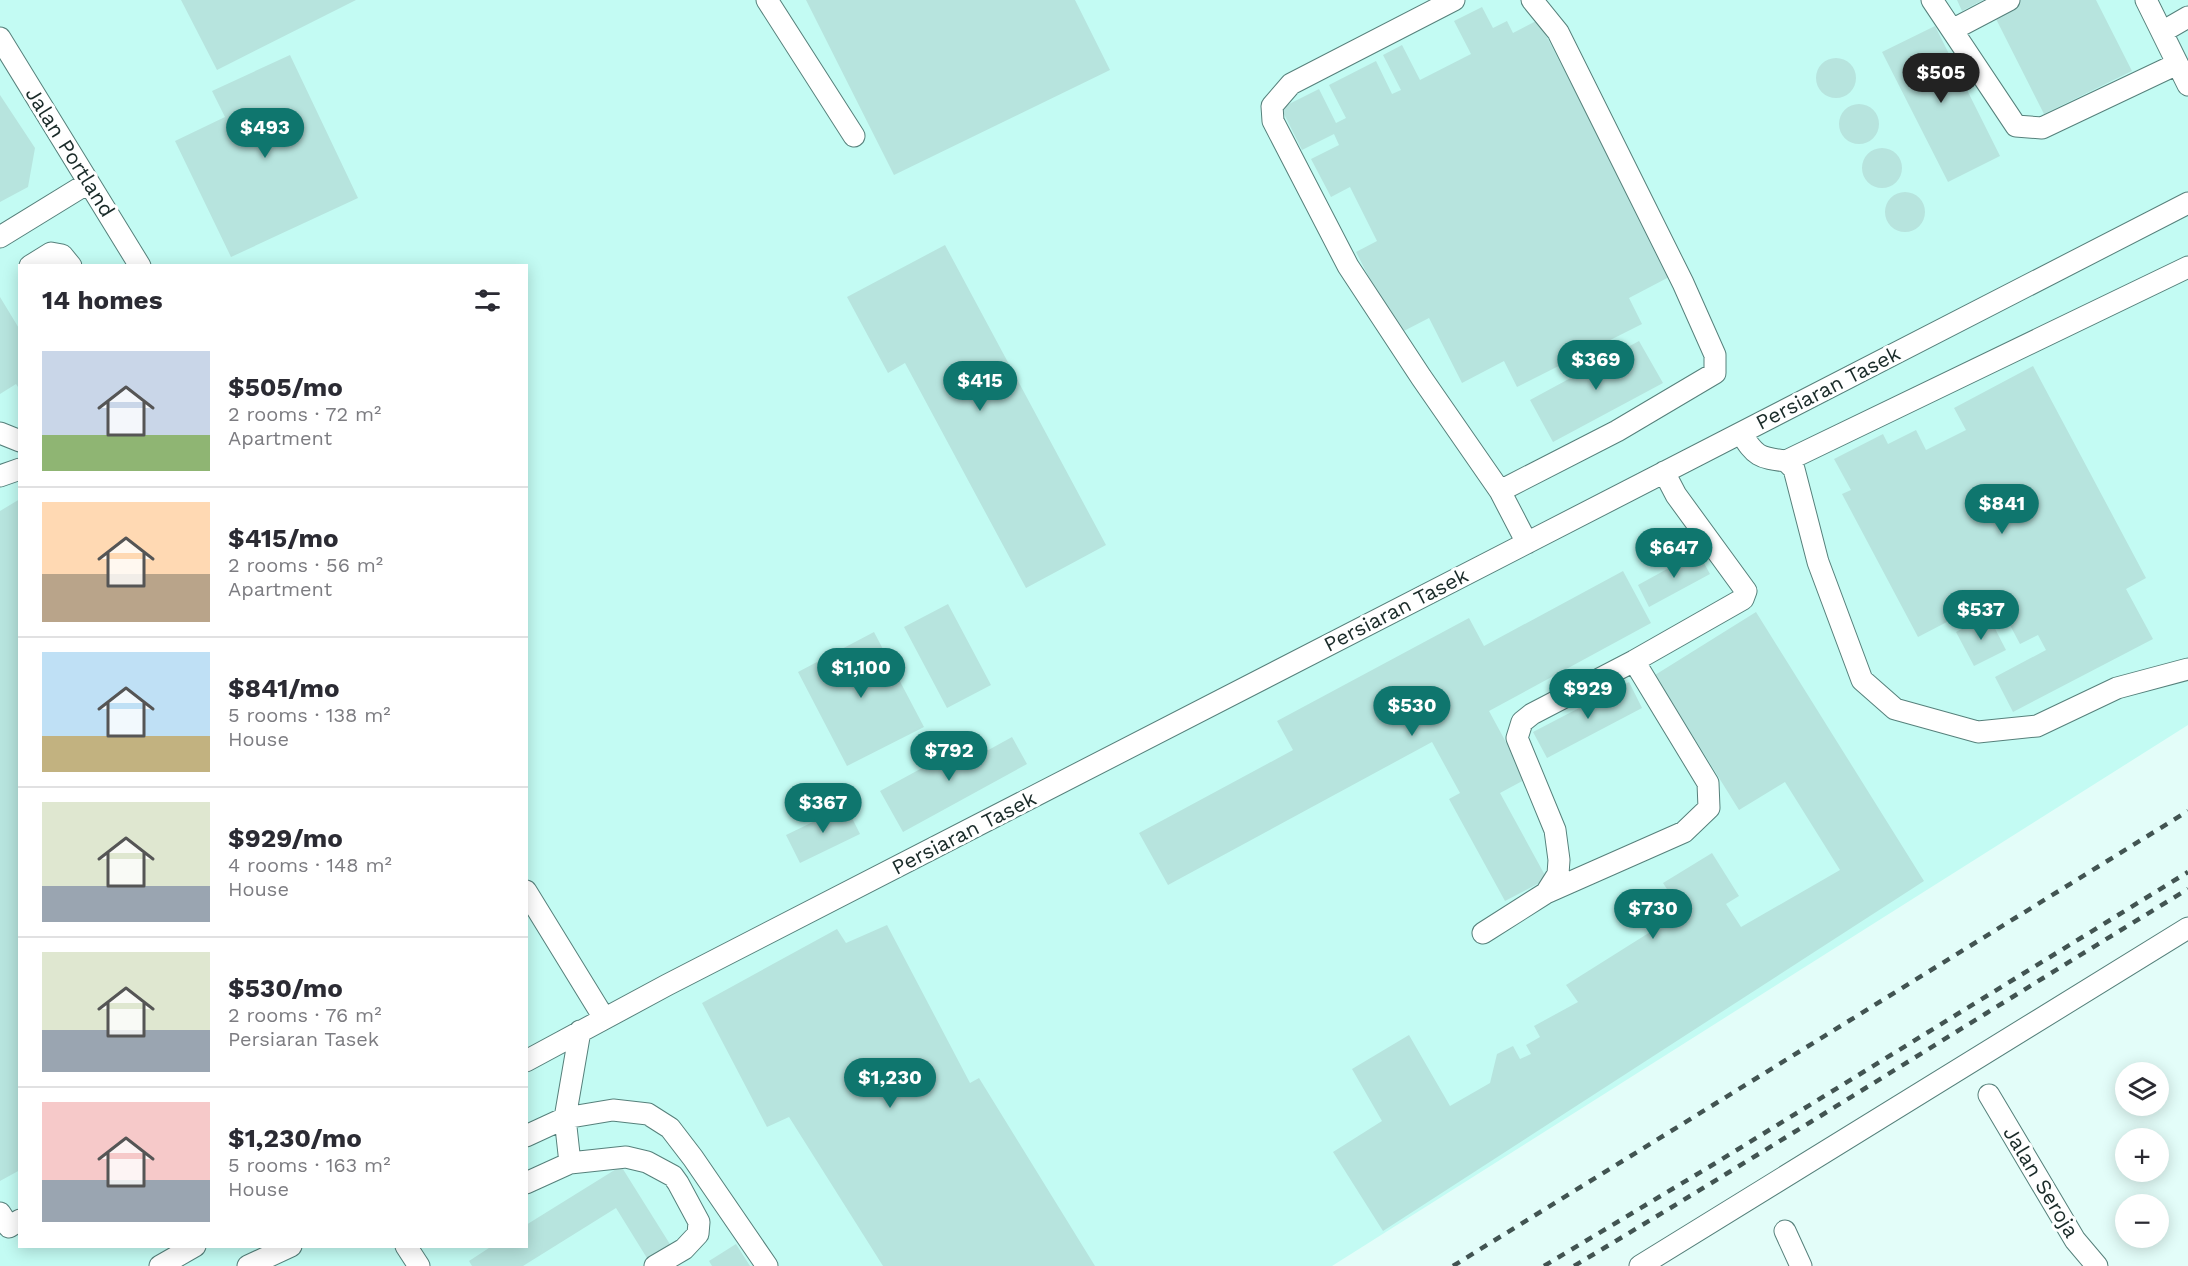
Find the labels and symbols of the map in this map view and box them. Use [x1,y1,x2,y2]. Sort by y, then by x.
pin: $505 [1905,53,1977,104]
street label: Jalan Portland [21,82,120,221]
pin: $493 [229,108,301,159]
pin: $369 [1560,340,1632,391]
street label: Persiaran Tasek [1751,340,1904,435]
pin: $415 [944,361,1016,412]
pin: $841 [1966,484,2038,535]
pin: $647 [1638,528,1710,579]
street label: Persiaran Tasek [1319,562,1472,657]
pin: $537 [1945,590,2017,641]
pin: $1,100 [812,648,910,699]
pin: $929 [1552,669,1624,720]
pin: $530 [1376,686,1448,737]
pin: $792 [913,731,985,782]
pin: $367 [787,783,859,834]
street label: Persiaran Tasek [887,785,1040,880]
pin: $730 [1617,889,1689,940]
pin: $1,230 [841,1058,939,1109]
street label: Jalan Seroja [1998,1121,2085,1242]

